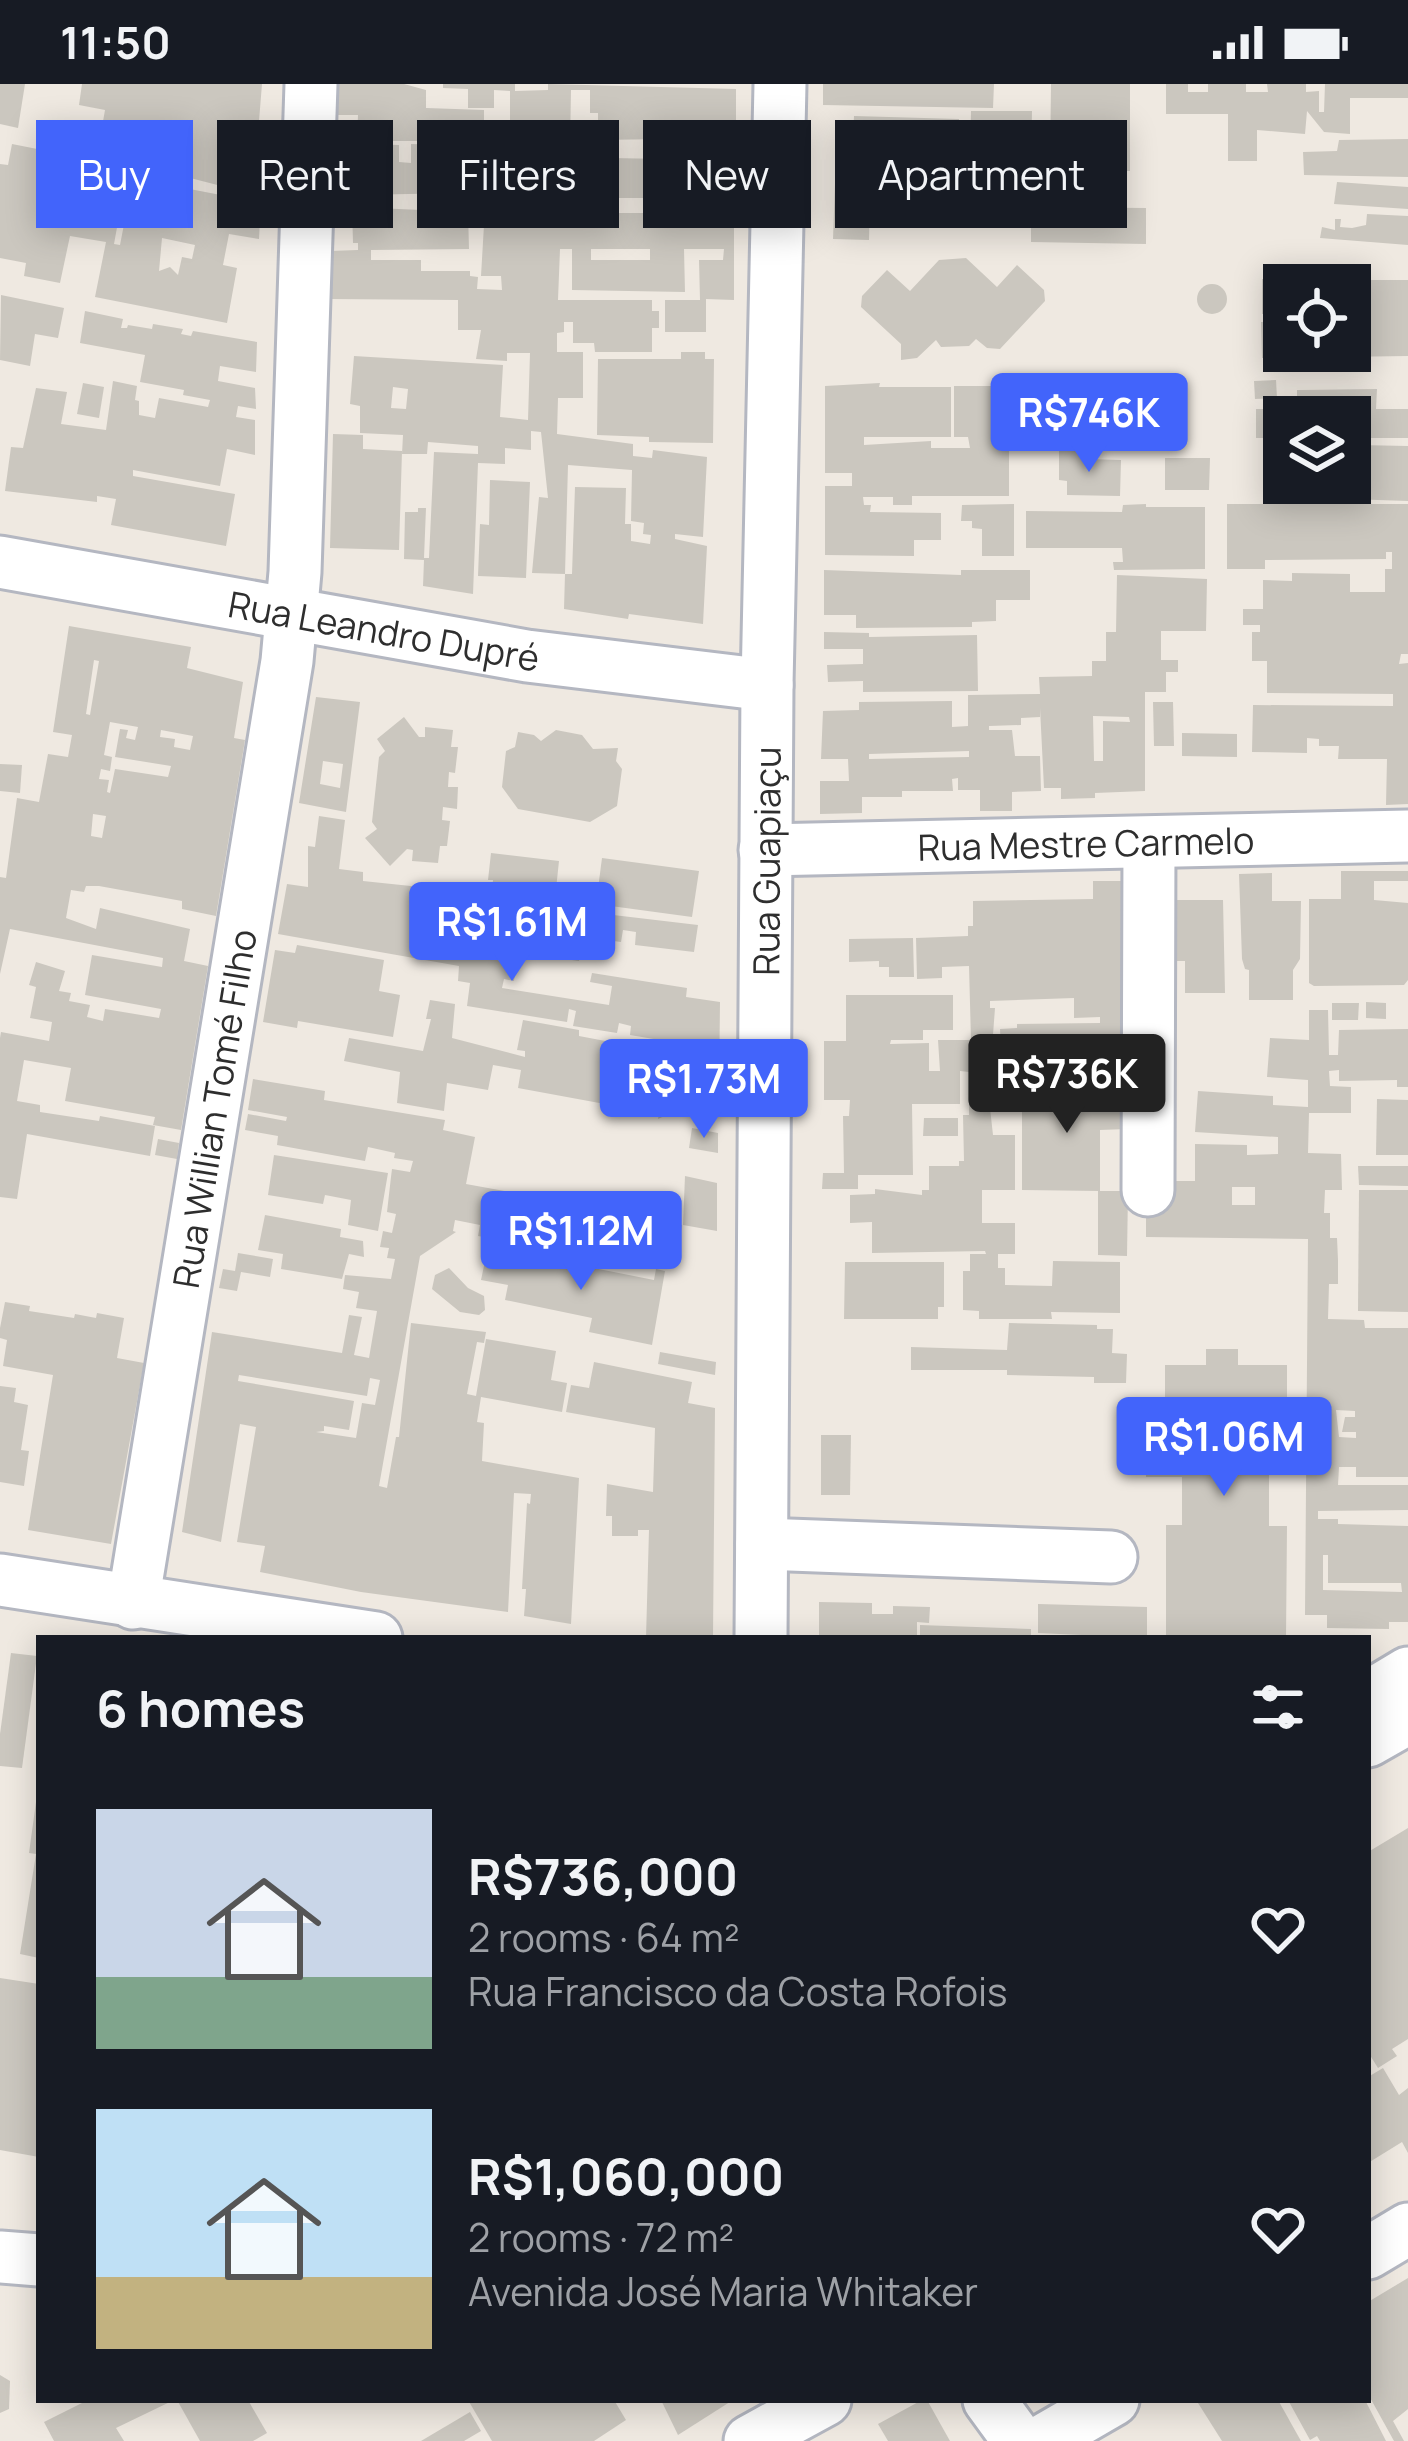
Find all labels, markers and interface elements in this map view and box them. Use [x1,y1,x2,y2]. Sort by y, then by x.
text: 11:50 [60,11,171,73]
chip: Buy [36,120,193,228]
chip: Rent [217,120,393,228]
chip: Filters [417,120,619,228]
chip: New [643,120,811,228]
chip: Apartment [835,120,1127,228]
map controls [1263,264,1371,504]
button: locate [1263,264,1371,372]
pin: R$746K [991,373,1187,475]
text: R$746K [1018,385,1160,439]
button: layers [1263,396,1371,504]
street label: Rua Leandro Dupré [225,579,542,682]
street label: Rua Guapiaçu [741,746,791,976]
street label: Rua Mestre Carmelo [917,815,1255,871]
pin: R$1.61M [401,882,623,984]
text: R$1.61M [436,894,588,948]
street label: Rua Willian Tomé Filho [160,926,267,1292]
pin: R$736K [969,1034,1165,1136]
pin: R$1.73M [593,1039,815,1141]
text: R$736K [995,1046,1139,1100]
text: R$1.73M [627,1051,781,1105]
pin: R$1.12M [470,1191,692,1293]
text: R$1.12M [508,1203,654,1257]
pin: R$1.06M [1113,1397,1335,1499]
text: R$1.06M [1144,1409,1304,1463]
text: 6 homes [96,1673,305,1742]
icon: filters [1245,1674,1311,1740]
text: R$736,000 [468,1841,738,1910]
icon: home [192,1857,336,2001]
icon: heart [1245,1896,1311,1962]
text: 2 rooms · 64 m² [468,1910,739,1964]
text: Rua Francisco da Costa Rofois [468,1964,1008,2018]
text: R$1,060,000 [468,2141,784,2210]
icon: home [192,2157,336,2301]
icon: heart [1245,2196,1311,2262]
text: 2 rooms · 72 m² [468,2210,734,2264]
text: Avenida José Maria Whitaker [468,2264,978,2318]

